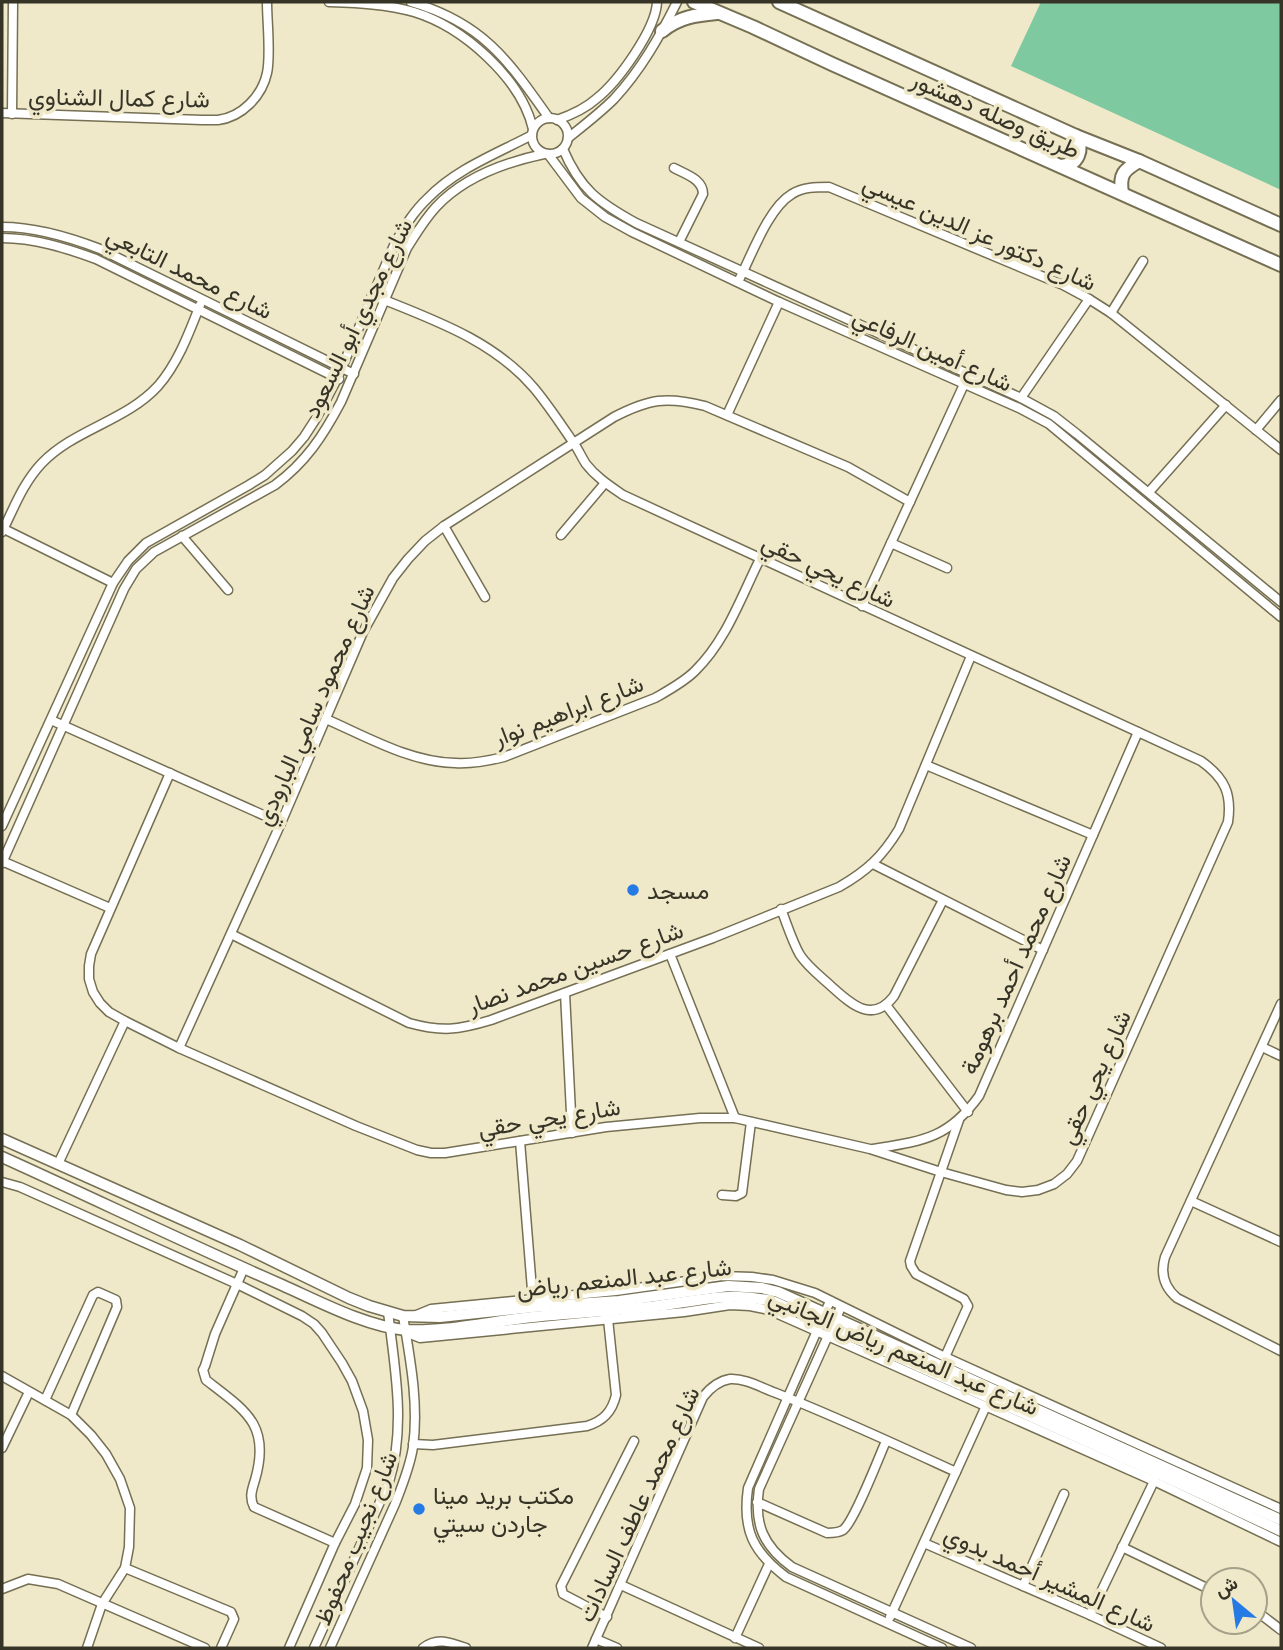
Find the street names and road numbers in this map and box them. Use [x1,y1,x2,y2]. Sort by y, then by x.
street label: طريق وصله دهشور [906,63,1085,166]
street label: شارع كمال الشناوي [28,80,210,119]
street label: شارع دكتور عز الدين عيسي [857,167,1101,302]
street label: شارع مجدي أبو السعود [296,214,423,425]
street label: شارع محمد التابعي [100,219,278,330]
street label: شارع أمين الرفاعي [847,300,1017,402]
street label: شارع يحي حقي [755,526,901,619]
street label: شارع محمود سامي البارودي [247,580,385,832]
street label: شارع ابراهيم نوار [488,668,648,755]
street label: شارع محمد أحمد برهومة [953,849,1079,1080]
street label: شارع حسين محمد نصار [462,914,688,1022]
street label: شارع يحي حقي [1051,1005,1142,1151]
street label: شارع يحي حقي [476,1091,623,1148]
street label: شارع عبد المنعم رياض [515,1251,733,1305]
street label: شارع عبد المنعم رياض الجانبي [763,1280,1043,1426]
street label: شارع محمد عاطف السادات [570,1381,708,1627]
street label: شارع نجيب محفوظ [307,1447,405,1630]
street label: شارع المشير أحمد بدوي [938,1518,1160,1643]

